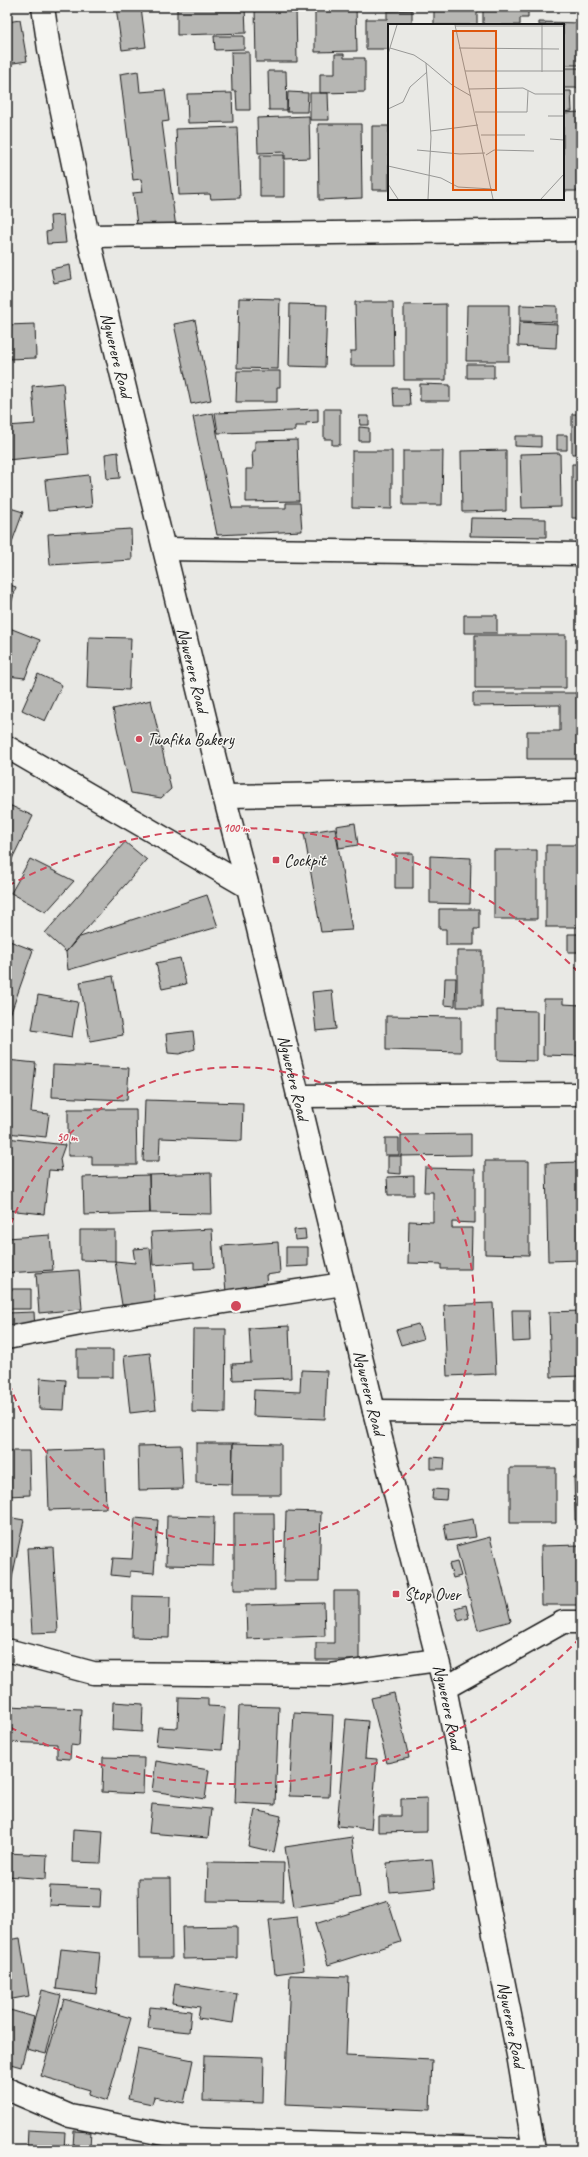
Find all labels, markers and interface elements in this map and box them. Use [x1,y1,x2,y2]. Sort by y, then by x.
inset map [388,24,564,200]
street label: Ngwerere Road [96,310,138,403]
street label: Ngwerere Road [173,625,215,718]
place label: Twafika Bakery [147,729,235,750]
marker: Twafika Bakery [134,734,144,744]
text: 100 m [223,820,250,836]
place label: Cockpit [284,850,328,871]
marker: Cockpit [271,855,281,865]
street label: Ngwerere Road [274,1033,315,1126]
text: 50 m [57,1129,78,1145]
centre of rings [229,1299,243,1313]
street label: Ngwerere Road [349,1348,391,1441]
place label: Stop Over [404,1584,462,1605]
marker: Stop Over [391,1589,401,1599]
street label: Ngwerere Road [429,1662,468,1755]
street label: Ngwerere Road [493,1980,531,2072]

